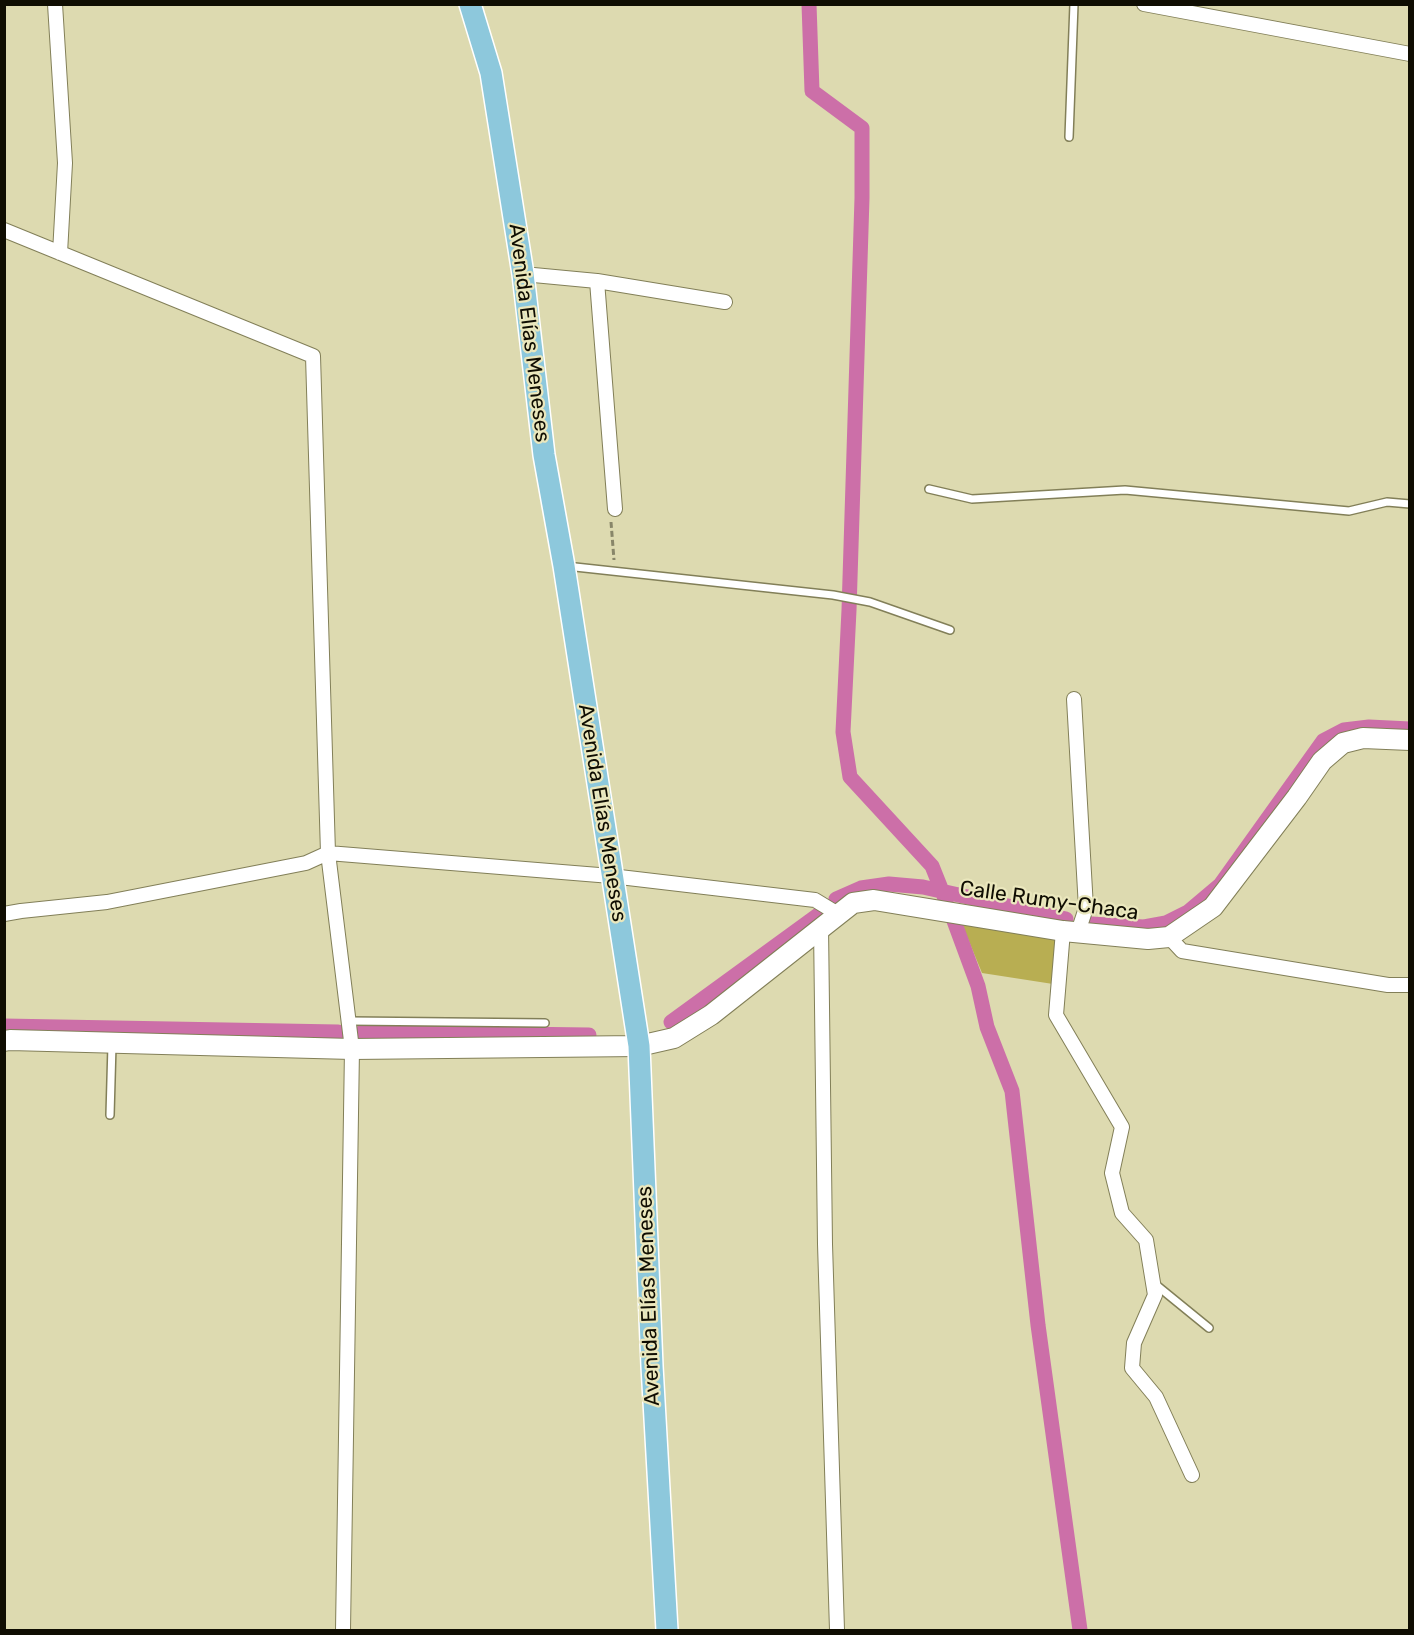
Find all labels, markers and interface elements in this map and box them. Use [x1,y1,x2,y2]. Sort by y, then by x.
street label: Avenida Elías Meneses [503,222,555,444]
street label: Avenida Elías Meneses [572,702,632,924]
street label: Calle Rumy-Chaca [958,876,1140,926]
street label: Avenida Elías Meneses [633,1186,665,1406]

